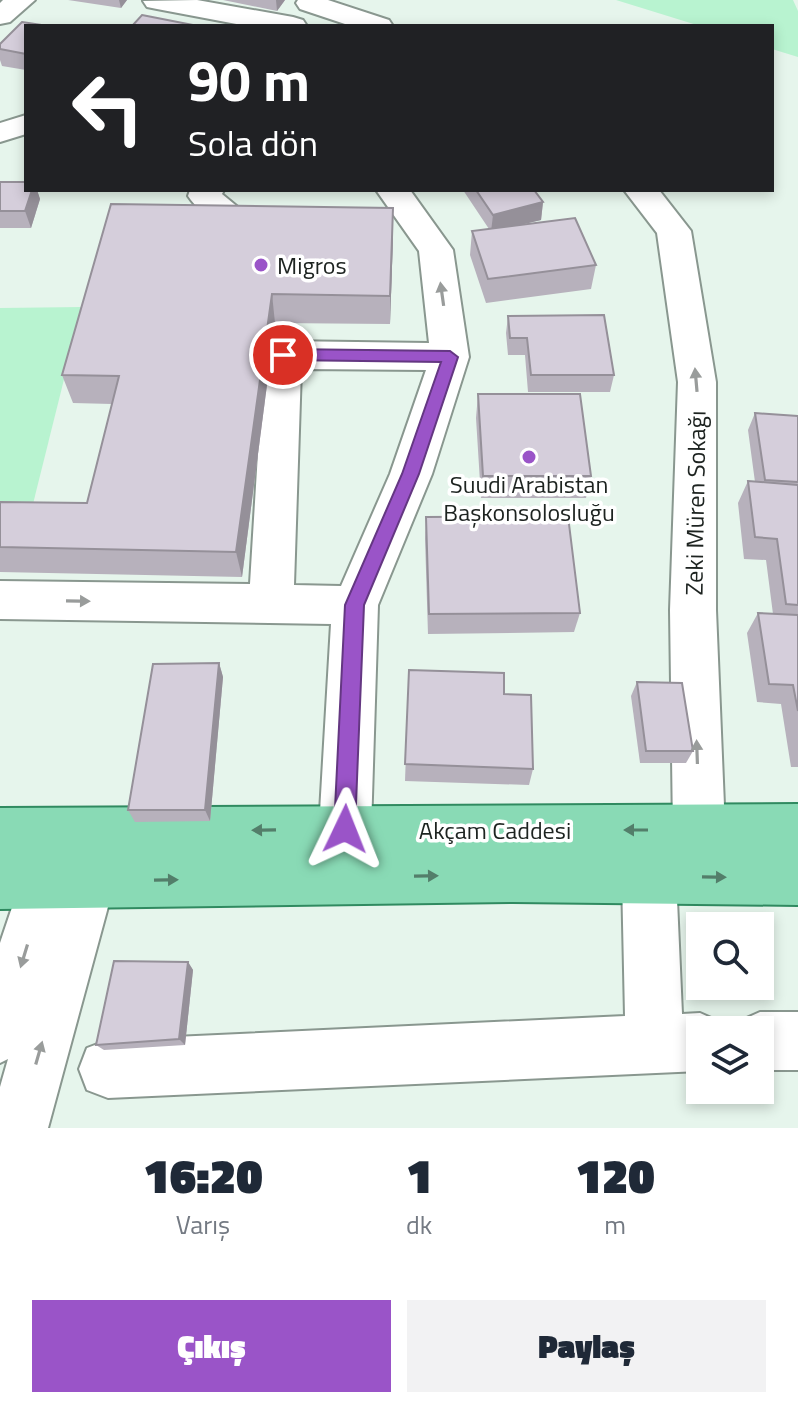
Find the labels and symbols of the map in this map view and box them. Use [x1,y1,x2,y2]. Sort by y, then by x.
place label: Migros [277,247,347,283]
marker: Migros [252,256,270,274]
one-way arrow [435,281,448,306]
pin [249,321,317,389]
one-way arrow [689,367,702,392]
street label: Zeki Müren Sokağı [675,410,715,596]
marker: Suudi Arabistan Başkonsolosluğu [520,448,538,466]
place label: Suudi Arabistan Başkonsolosluğu [443,466,615,530]
one-way arrow [66,595,91,607]
one-way arrow [690,739,703,764]
position arrow [303,787,387,871]
street label: Akçam Caddesi [419,812,571,848]
one-way arrow [251,824,276,836]
one-way arrow [623,824,648,836]
one-way arrow [414,870,439,883]
one-way arrow [702,871,727,884]
one-way arrow [154,874,179,886]
one-way arrow [17,945,30,969]
one-way arrow [34,1040,46,1065]

